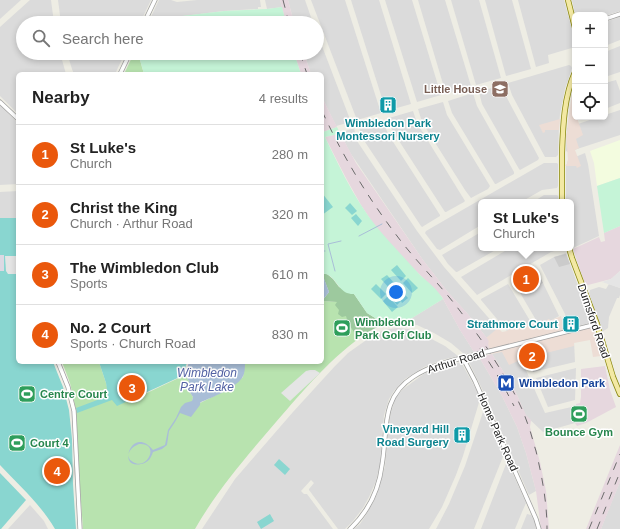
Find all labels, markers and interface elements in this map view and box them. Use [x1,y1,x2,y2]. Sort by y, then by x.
map controls [572,12,608,120]
button: + [572,12,608,48]
search box [16,16,324,60]
icon: search [30,27,52,49]
text: Search here [62,30,144,47]
button: − [572,48,608,84]
school or university icon: Little House [490,79,510,99]
place label: Little House [424,83,487,95]
button: locate [572,84,608,120]
text: Nearby [32,88,90,107]
text: 4 results [259,91,308,106]
building icon: Wimbledon Park Montessori Nursery [378,95,398,115]
place label: Wimbledon Park Montessori Nursery [336,117,441,142]
text: St Luke's [70,139,136,156]
text: 1 [41,147,49,162]
text: 280 m [272,147,308,162]
text: Church [70,156,112,171]
text: Christ the King [70,199,178,216]
popup [478,199,574,251]
text: 2 [41,207,49,222]
text: 320 m [272,207,308,222]
text: St Luke's [493,209,559,226]
text: Church · Arthur Road [70,216,193,231]
text: Church [493,226,535,241]
text: The Wimbledon Club [70,259,219,276]
pin: 1 [513,264,539,294]
text: 3 [41,267,49,282]
text: 610 m [272,267,308,282]
text: Sports [70,276,108,291]
your location [386,282,406,302]
street label: Durnsford Road [576,282,612,360]
building icon: Strathmore Court [561,314,581,334]
place label: Wimbledon Park Golf Club [355,316,432,341]
sports icon: Wimbledon Park Golf Club [332,318,352,338]
place label: Strathmore Court [467,318,558,330]
text: No. 2 Court [70,319,151,336]
text: 4 [41,327,49,342]
text: 830 m [272,327,308,342]
text: Sports · Church Road [70,336,196,351]
pin: 2 [519,341,545,371]
street label: Arthur Road [426,347,486,375]
water label: Wimbledon Park Lake [177,366,237,394]
pin: 3 [119,373,145,403]
metro station icon: Wimbledon Park [496,373,516,393]
place label: Wimbledon Park [519,377,606,389]
sports icon: Centre Court [17,384,37,404]
place label: Centre Court [40,388,108,400]
street label: Home Park Road [475,391,521,473]
sports icon: Bounce Gym [569,404,589,424]
place label: Vineyard Hill Road Surgery [377,423,450,448]
building icon: Vineyard Hill Road Surgery [452,425,472,445]
place label: Bounce Gym [545,426,613,438]
sports icon: Court 4 [7,433,27,453]
place label: Court 4 [30,437,69,449]
pin: 4 [44,456,70,486]

